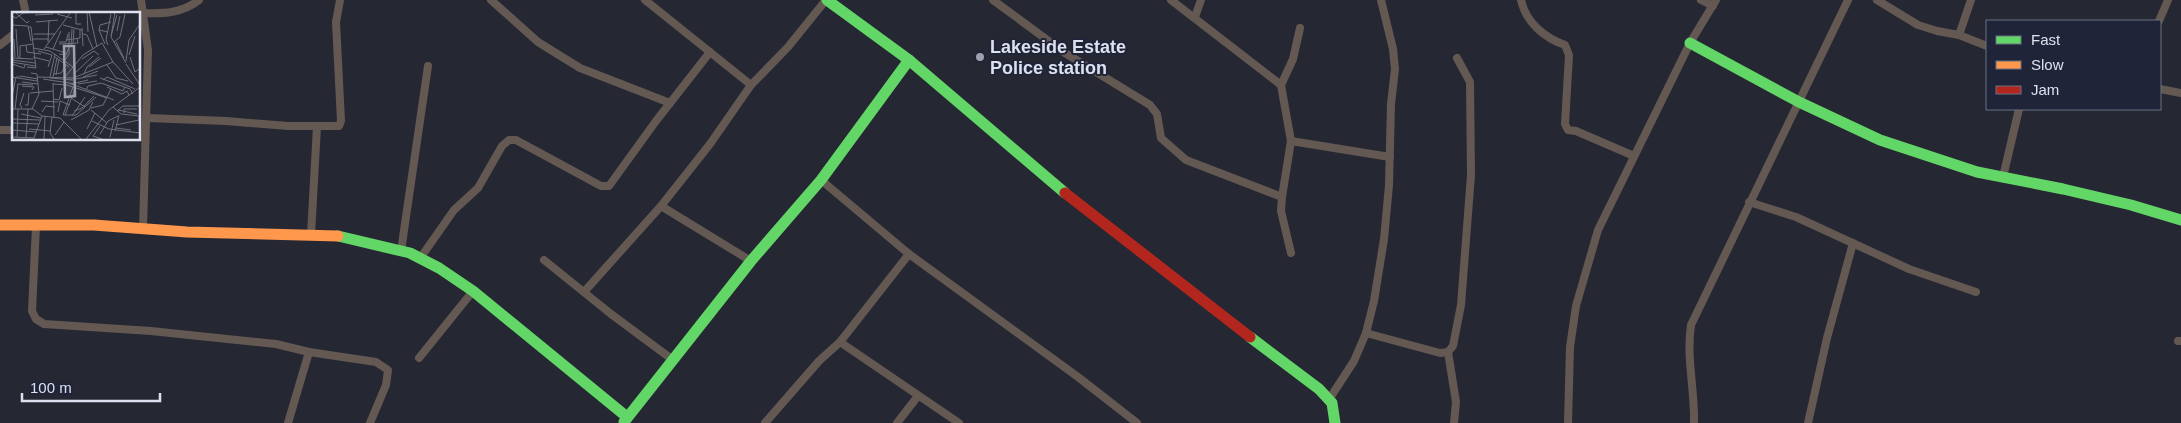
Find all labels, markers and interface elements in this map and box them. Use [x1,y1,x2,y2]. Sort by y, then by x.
inset map [12,12,140,140]
legend [1986,20,2161,110]
text: Fast [2031,31,2061,48]
place label: Lakeside Estate Police station [990,37,1126,78]
marker: Lakeside Estate Police station [974,51,986,63]
text: Slow [2031,56,2064,73]
text: Jam [2031,81,2059,98]
scale bar [22,370,160,402]
text: 100 m [30,379,72,396]

